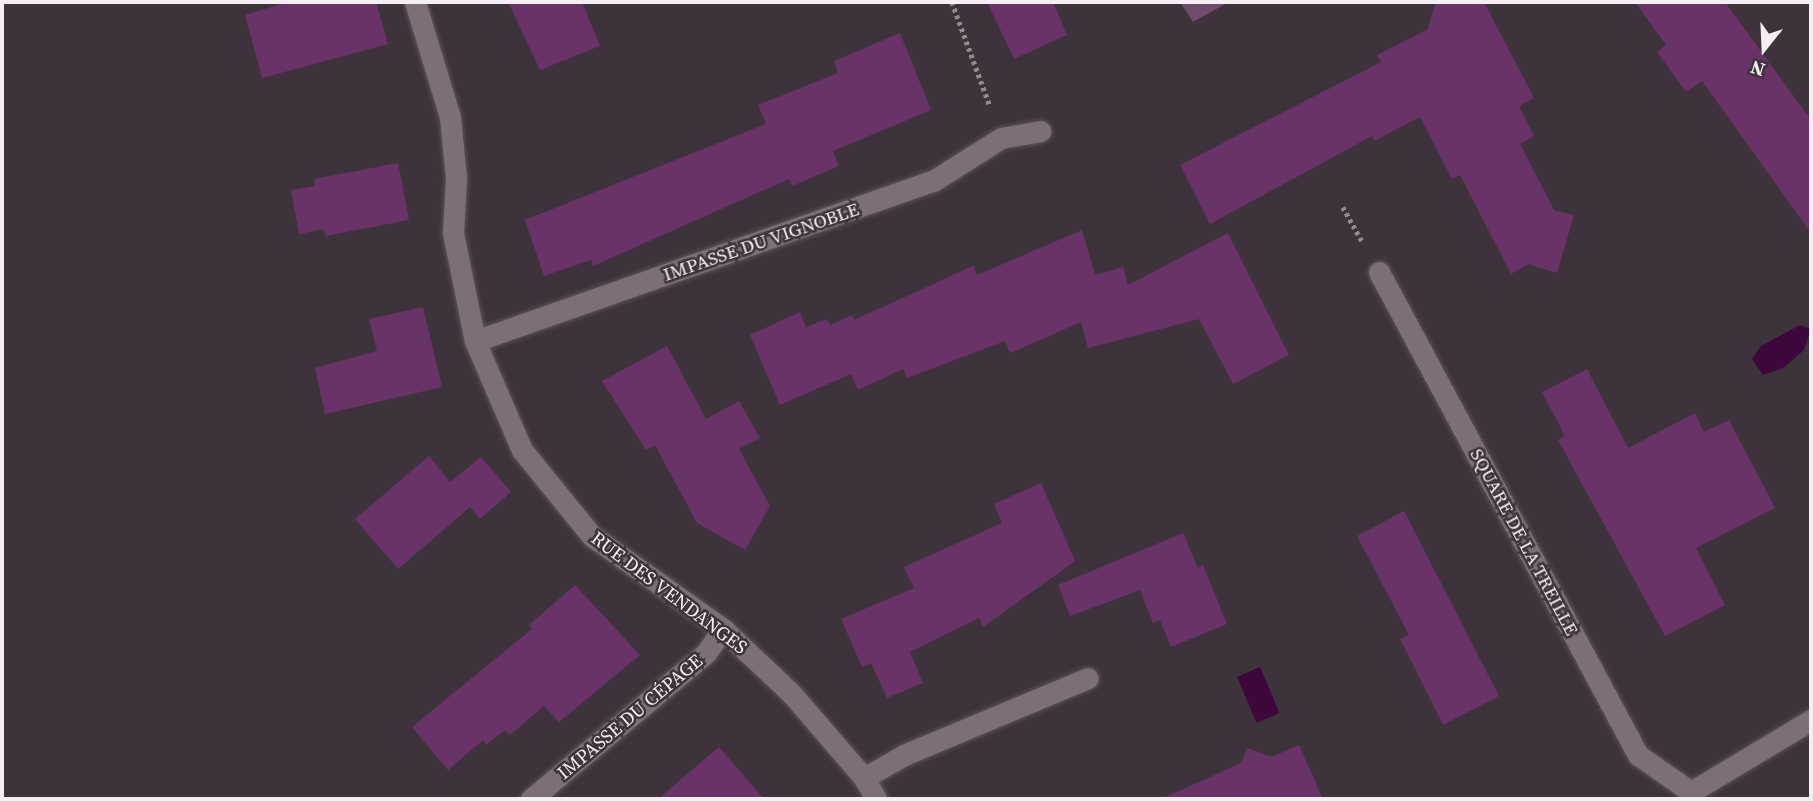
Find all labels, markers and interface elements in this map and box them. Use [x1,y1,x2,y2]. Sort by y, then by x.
north arrow [1729,14,1799,84]
text: N [1747,54,1768,83]
street label: IMPASSE DU VIGNOBLE [660,198,862,286]
street label: SQUARE DE LA TREILLE [1465,445,1583,639]
street label: RUE DES VENDANGES [586,527,752,659]
street label: IMPASSE DU CÉPAGE [553,650,707,784]

